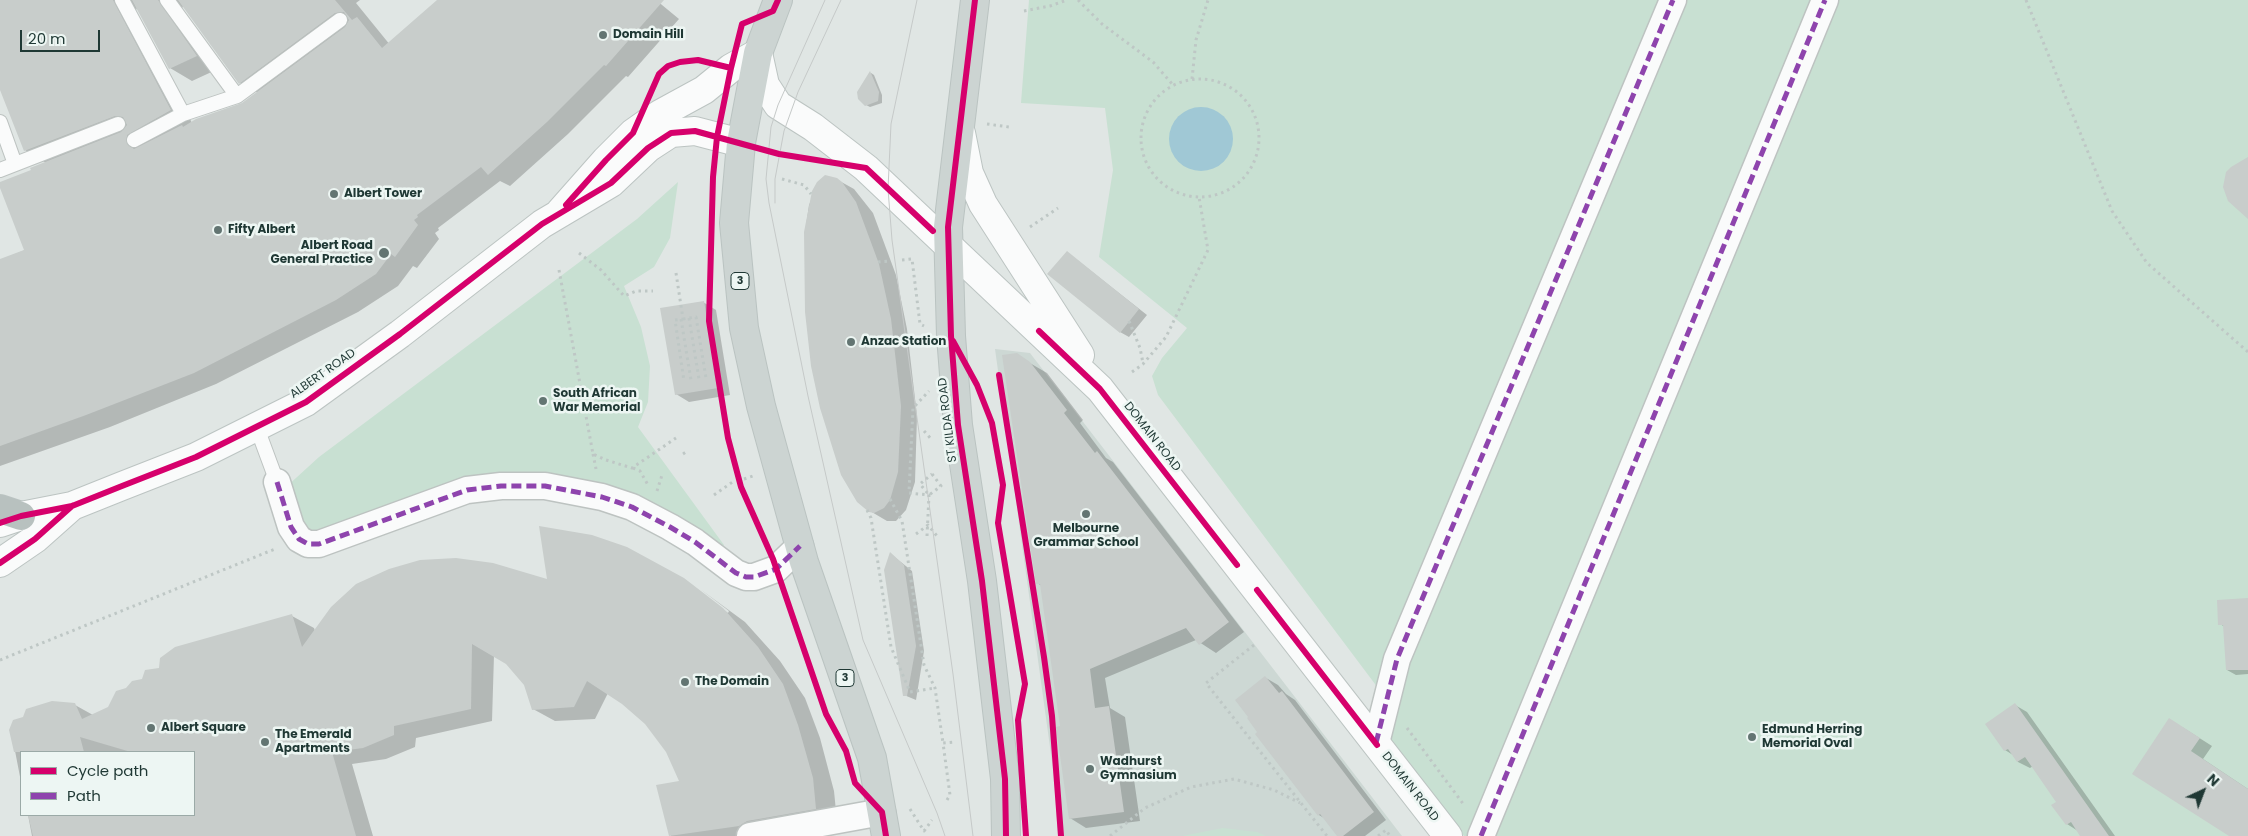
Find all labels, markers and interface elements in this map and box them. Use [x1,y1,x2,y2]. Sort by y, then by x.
scale bar [22,20,102,52]
text: 20 m [28,28,66,49]
place label: Domain Hill [613,28,684,42]
marker: Domain Hill [597,29,609,41]
place label: Albert Tower [344,187,422,201]
marker: Albert Tower [328,188,340,200]
place label: Fifty Albert [228,223,295,237]
marker: Fifty Albert [212,224,224,236]
place label: Albert Road General Practice [271,239,373,267]
marker: Albert Road General Practice [377,246,391,260]
road number: 3 [731,272,749,290]
place label: Anzac Station [861,335,946,349]
marker: Anzac Station [845,336,857,348]
street label: ALBERT ROAD [287,346,359,402]
street label: ST KILDA ROAD [936,377,960,463]
place label: South African War Memorial [553,387,641,415]
marker: South African War Memorial [537,395,549,407]
street label: DOMAIN ROAD [1120,399,1184,475]
marker: Melbourne Grammar School [1080,508,1092,520]
place label: Melbourne Grammar School [1033,522,1139,550]
road number: 3 [836,670,854,686]
place label: The Domain [695,675,769,689]
marker: The Domain [679,676,691,688]
place label: Albert Square [161,721,246,735]
marker: Albert Square [145,722,157,734]
place label: Edmund Herring Memorial Oval [1762,723,1862,751]
place label: The Emerald Apartments [275,728,352,756]
marker: Edmund Herring Memorial Oval [1746,731,1758,743]
marker: The Emerald Apartments [259,736,271,748]
street label: DOMAIN ROAD [1378,749,1442,825]
legend [20,751,195,816]
place label: Wadhurst Gymnasium [1100,755,1177,783]
text: Cycle path [67,760,148,781]
marker: Wadhurst Gymnasium [1084,763,1096,775]
north arrow [2178,766,2228,816]
text: N [2203,769,2224,791]
text: Path [67,785,101,806]

